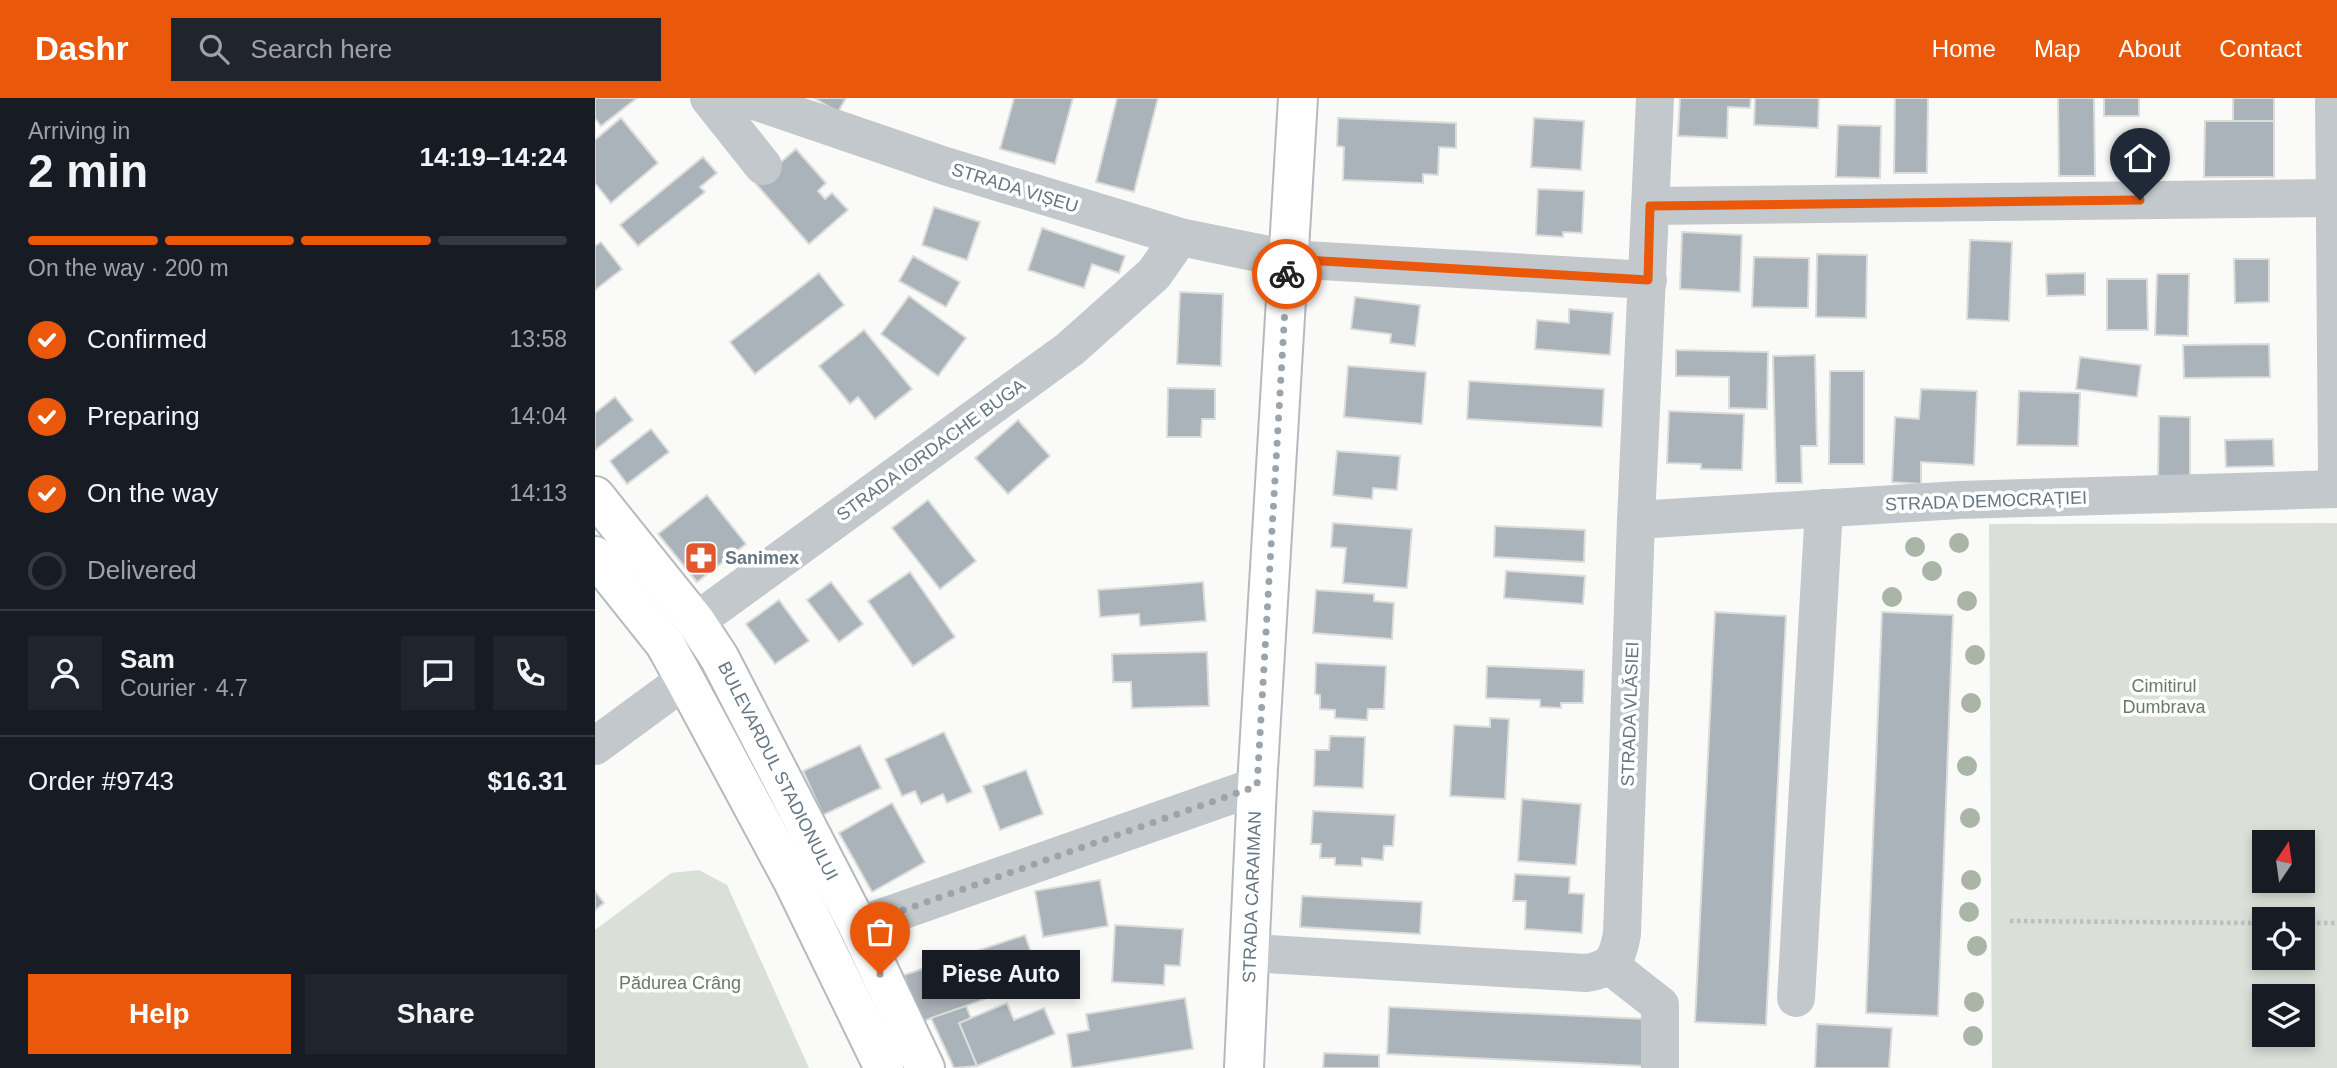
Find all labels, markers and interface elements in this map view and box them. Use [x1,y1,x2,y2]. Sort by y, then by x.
search box [171,18,661,81]
text: Dashr [35,30,129,67]
icon: search [195,30,233,68]
text: Search here [251,34,392,64]
text: Home [1932,35,1996,62]
text: Map [2034,35,2081,62]
text: About [2119,35,2181,62]
text: Contact [2219,35,2302,62]
text: Arriving in [28,118,130,144]
pin [2110,128,2170,200]
icon: home [2121,139,2159,177]
text: 14:19–14:24 [420,142,567,172]
text: 2 min [28,145,148,197]
street label: STRADA VIȘEU [949,159,1081,217]
courier [1252,239,1322,309]
text: On the way · 200 m [28,255,229,281]
icon: bike [1268,255,1306,293]
icon: check [28,321,66,359]
text: Confirmed [87,324,207,354]
text: 13:58 [509,326,567,352]
street label: STRADA IORDACHE BUGA [833,375,1029,525]
icon: check [28,398,66,436]
text: Preparing [87,401,200,431]
text: 14:04 [509,403,567,429]
icon: check [28,475,66,513]
text: On the way [87,478,219,508]
text: 14:13 [509,480,567,506]
street label: STRADA DEMOCRAȚIEI [1885,487,2087,515]
pharmacy icon: Sanimex [682,539,720,577]
place label: Sanimex [725,548,799,568]
text: Delivered [87,555,197,585]
button: person [28,636,102,710]
button: chat [401,636,475,710]
button: phone [493,636,567,710]
street label: STRADA VLĂSIEI [1617,641,1643,787]
text: Sam [120,644,175,674]
street label: BULEVARDUL STADIONULUI [714,658,842,884]
text: Courier · 4.7 [120,675,248,701]
park label: Cimitirul Dumbrava [2122,676,2207,717]
text: Order #9743 [28,766,174,796]
text: $16.31 [487,766,567,796]
street label: STRADA CARAIMAN [1239,811,1265,983]
north arrow [2252,830,2315,892]
map controls [2252,830,2315,1047]
pin [850,902,910,974]
button: locate [2252,907,2315,970]
icon: bag [861,913,899,951]
callout: Piese Auto [922,950,1080,998]
text: Piese Auto [942,961,1060,987]
park label: Pădurea Crâng [619,973,741,993]
button: Help [28,974,291,1054]
button: Share [305,974,567,1054]
button: layers [2252,984,2315,1047]

